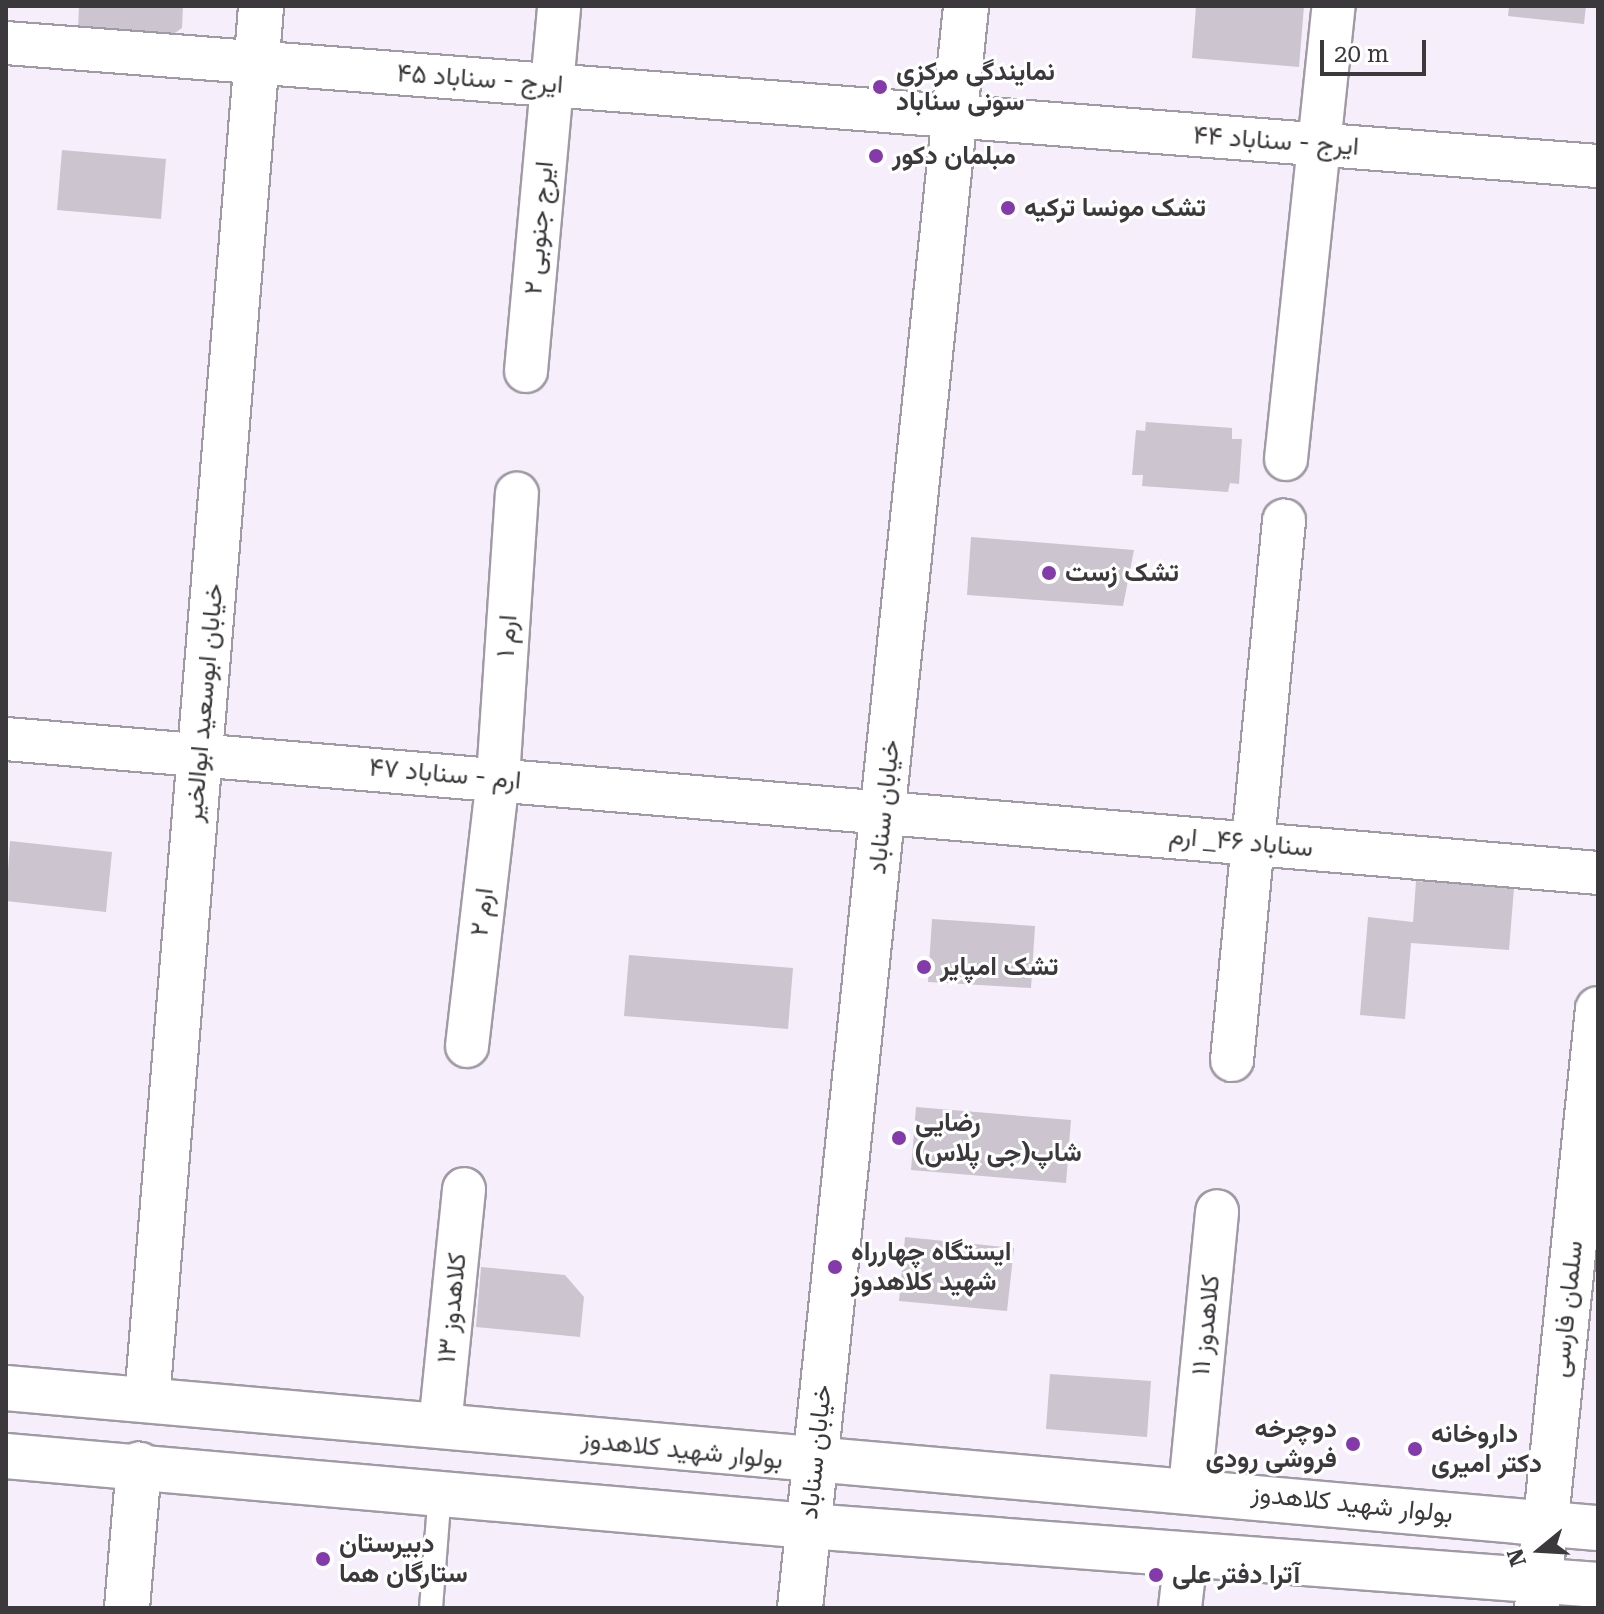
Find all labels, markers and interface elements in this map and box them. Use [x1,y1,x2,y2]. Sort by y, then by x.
scale bar [1324,24,1430,74]
text: 20 m [1334,40,1389,68]
place label: نمایندگی مرکزی سونی سناباد [896,56,1055,118]
street label: ایرج - سناباد ۴۵ [396,58,564,100]
marker: نمایندگی مرکزی سونی سناباد [871,78,889,96]
street label: ایرج - سناباد ۴۴ [1192,120,1360,162]
place label: مبلمان دكور [892,140,1016,172]
marker: مبلمان دكور [867,147,885,165]
street label: ایرج جنوبی ۲ [518,160,560,296]
place label: تشک مونسا ترکیه [1024,192,1206,224]
marker: تشک مونسا ترکیه [999,199,1017,217]
place label: تشک زست [1065,557,1179,589]
marker: تشک زست [1040,564,1058,582]
street label: خیابان ابوسعید ابوالخیر [178,582,230,824]
street label: ارم ۱ [490,614,524,658]
street label: خیابان سناباد [861,738,907,876]
street label: ارم - سناباد ۴۷ [368,752,522,796]
street label: سناباد ۴۶_ ارم [1168,820,1314,864]
street label: ارم ۲ [464,886,500,938]
place label: تشک امپایر [940,951,1058,983]
marker: تشک امپایر [915,958,933,976]
place label: رضایی شاپ(جی پلاس) [915,1107,1082,1168]
marker: رضایی شاپ(جی پلاس) [890,1129,908,1147]
place label: ایستگاه چهارراه شهید کلاهدوز [851,1236,1011,1298]
street label: سلمان فارسی [1544,1239,1590,1379]
street label: کلاهدوز ۱۳ [431,1251,473,1365]
marker: ایستگاه چهارراه شهید کلاهدوز [826,1258,844,1276]
street label: کلاهدوز ۱۱ [1185,1273,1227,1377]
street label: خیابان سناباد [793,1383,839,1521]
place label: دوچرخه فروشی رودی [1206,1413,1337,1474]
place label: داروخانه دکتر امیرى [1431,1418,1542,1480]
street label: بولوار شهید کلاهدوز [580,1424,784,1476]
marker: دوچرخه فروشی رودی [1344,1435,1362,1453]
marker: داروخانه دکتر امیرى [1406,1440,1424,1458]
street label: بولوار شهید کلاهدوز [1250,1478,1454,1530]
north arrow [1500,1510,1580,1590]
place label: دبیرستان ستارگان هما [339,1528,468,1590]
text: N [1502,1546,1531,1570]
marker: دبیرستان ستارگان هما [314,1550,332,1568]
place label: آترا دفتر علی [1172,1559,1300,1591]
marker: آترا دفتر علی [1147,1566,1165,1584]

